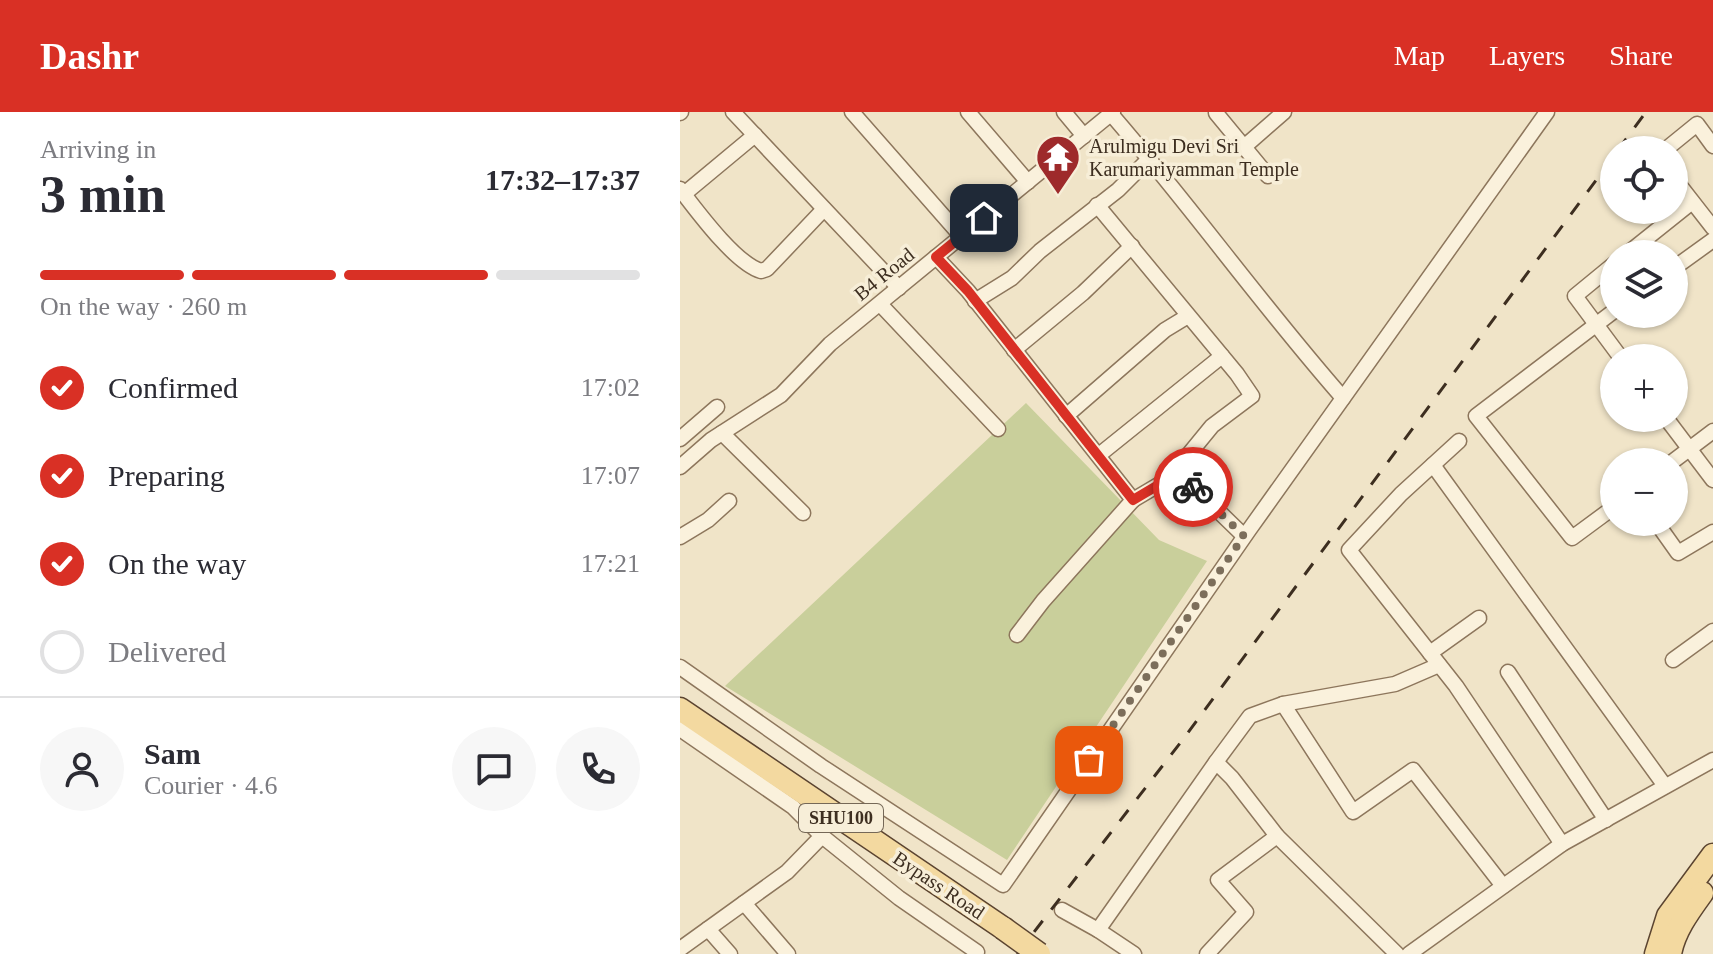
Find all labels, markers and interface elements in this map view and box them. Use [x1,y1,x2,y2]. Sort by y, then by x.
text: Dashr [40,35,139,77]
text: Map [1394,40,1445,71]
text: Layers [1489,40,1565,71]
text: Share [1609,40,1673,71]
temple icon: Arulmigu Devi Sri Karumariyamman Temple [1034,133,1082,196]
text: Arriving in [40,135,156,164]
place label: Arulmigu Devi Sri Karumariyamman Temple [1089,135,1299,181]
map controls [1600,136,1688,536]
button: locate [1600,136,1688,224]
text: 17:32–17:37 [485,163,640,196]
text: 3 min [40,166,166,223]
pin [950,184,1018,252]
icon: home [962,196,1006,240]
button: layers [1600,240,1688,328]
street label: B4 Road [850,243,918,305]
text: On the way · 260 m [40,292,247,321]
button: + [1600,344,1688,432]
icon: check [40,366,84,410]
text: Confirmed [108,371,238,404]
text: 17:02 [581,373,640,402]
courier [1153,447,1233,527]
button: − [1600,448,1688,536]
icon: check [40,454,84,498]
text: Preparing [108,459,225,492]
text: 17:07 [581,461,640,490]
icon: bike [1171,465,1215,509]
icon: check [40,542,84,586]
text: On the way [108,547,246,580]
text: 17:21 [581,549,640,578]
text: Delivered [108,635,226,668]
pin [1055,726,1123,794]
button: person [40,727,124,811]
button: chat [452,727,536,811]
button: phone [556,727,640,811]
text: Sam [144,737,201,770]
icon: bag [1067,738,1111,782]
text: Courier · 4.6 [144,771,278,800]
road number: SHU100 [799,804,883,832]
street label: Bypass Road [889,847,989,924]

